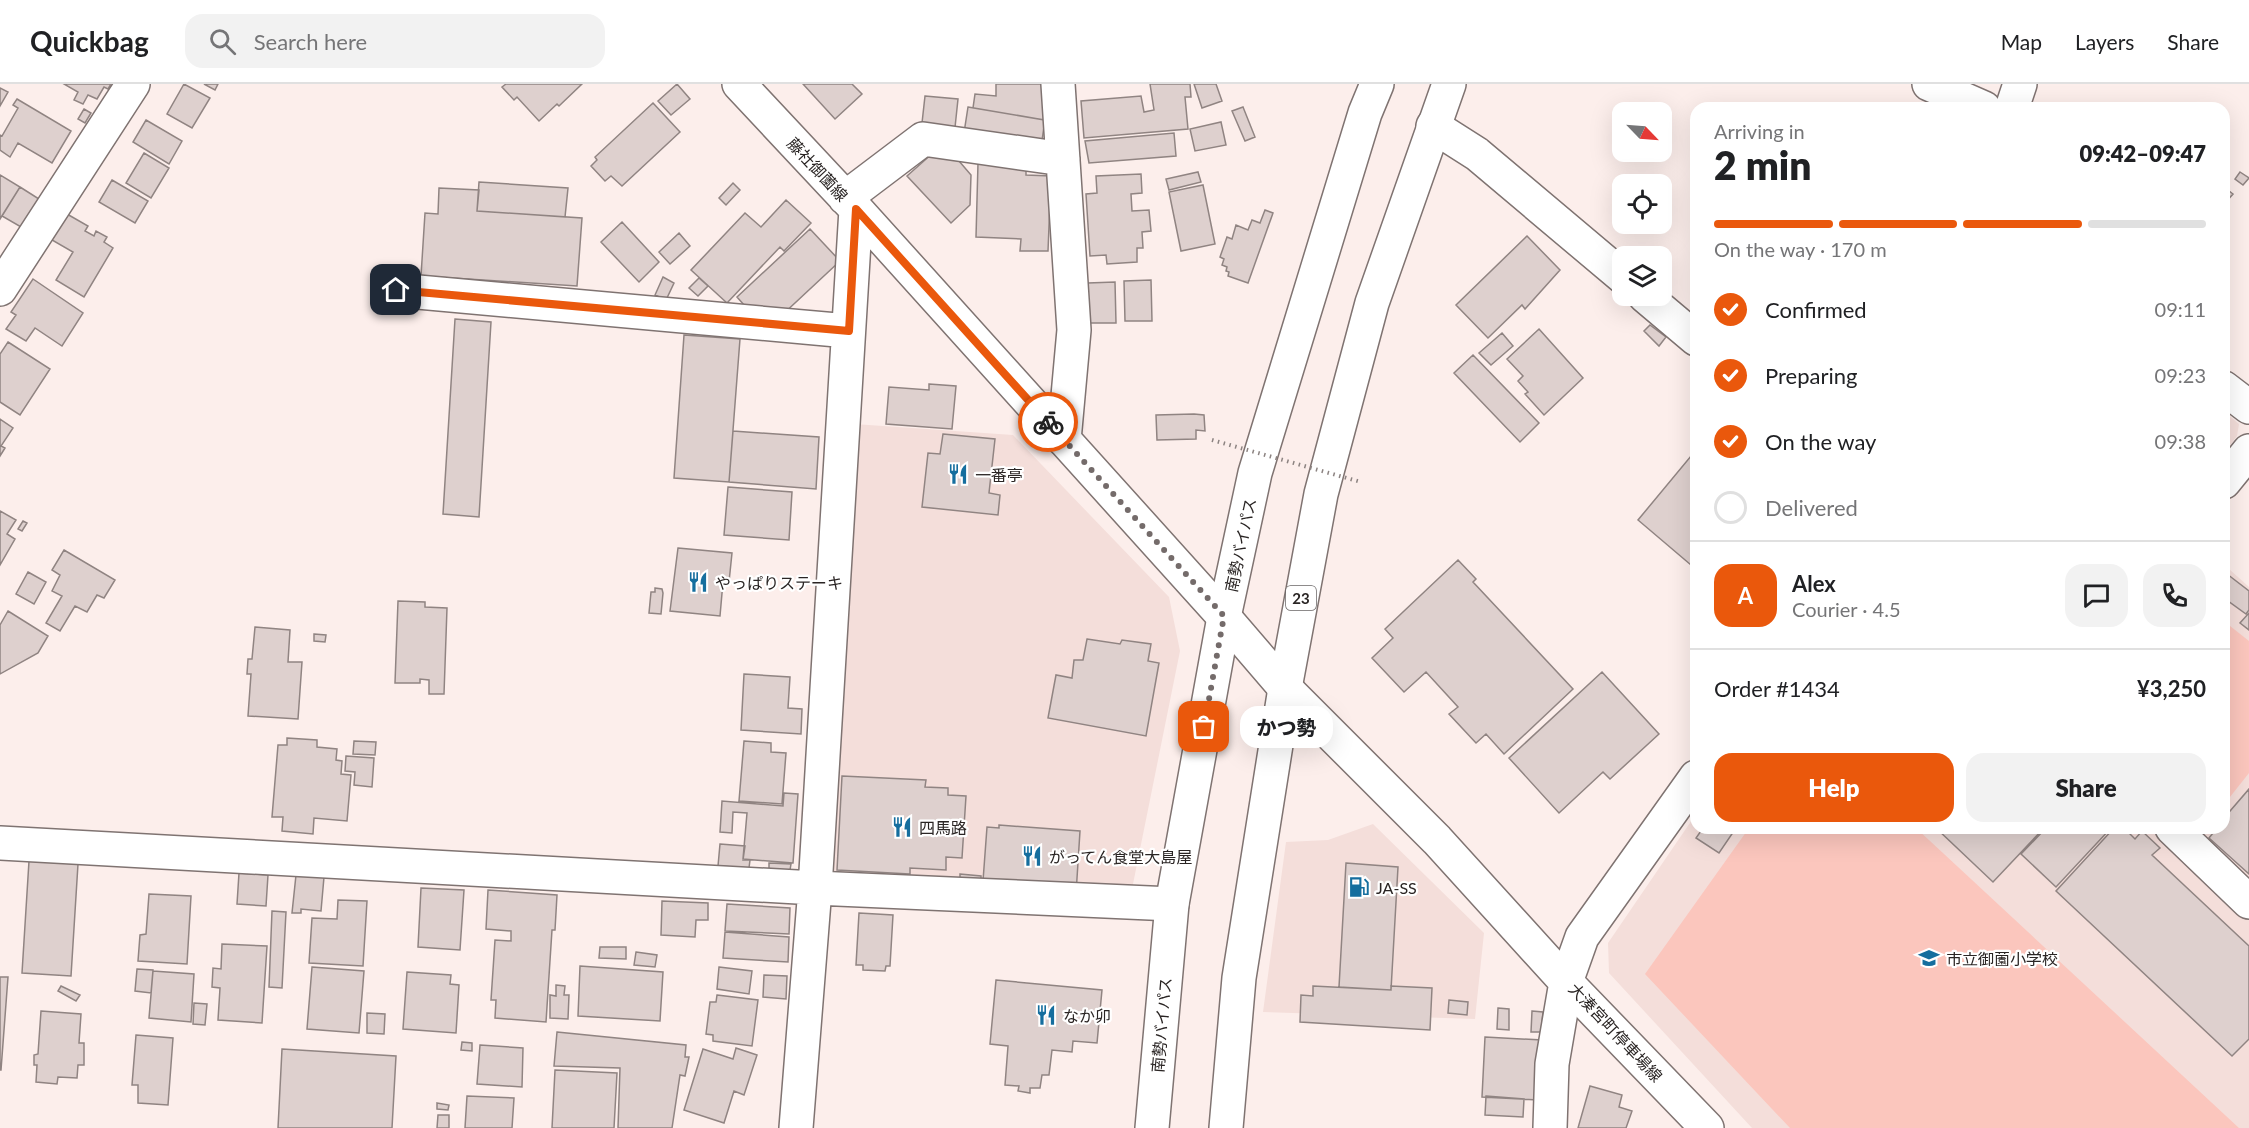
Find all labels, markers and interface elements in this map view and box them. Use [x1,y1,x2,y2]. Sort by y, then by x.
search box [185,14,605,68]
text: Quickbag [30,24,149,58]
icon: search [206,25,239,58]
text: Search here [254,28,367,55]
text: Map [2001,29,2042,54]
text: Layers [2075,29,2134,54]
text: Share [2167,29,2219,54]
north arrow [1612,102,1672,162]
map controls [1612,102,1672,306]
text: Arriving in [1714,119,1805,143]
street label: 藤社御薗線 [784,133,852,205]
text: 09:42–09:47 [2080,140,2206,167]
text: 2 min [1714,142,1811,188]
button: locate [1612,174,1672,234]
text: On the way · 170 m [1714,237,1887,261]
button: layers [1612,246,1672,306]
pin [370,264,421,315]
icon: home [379,273,412,306]
icon: check [1714,293,1747,326]
text: Confirmed [1765,296,1867,323]
text: 09:11 [2155,297,2206,321]
icon: check [1714,359,1747,392]
text: Preparing [1765,362,1857,389]
text: 09:23 [2155,363,2206,387]
courier [1018,392,1078,452]
icon: bike [1032,406,1065,439]
icon: check [1714,425,1747,458]
text: On the way [1765,428,1876,455]
text: 09:38 [2155,429,2206,453]
restaurant icon: 一番亭 [946,462,970,486]
place label: 一番亭 [975,465,1023,484]
text: Delivered [1765,494,1858,521]
street label: 南勢バイパス [1221,496,1259,594]
button: chat [2065,564,2128,627]
button: phone [2143,564,2206,627]
restaurant icon: やっぱりステーキ [686,570,710,594]
text: Alex [1792,570,1836,597]
place label: やっぱりステーキ [715,573,843,592]
text: A [1738,582,1753,609]
road number: 23 [1286,586,1316,610]
text: Courier · 4.5 [1792,597,1901,621]
text: Order #1434 [1714,675,1840,702]
text: ¥3,250 [2137,675,2206,702]
pin [1178,701,1229,752]
callout: かつ勢 [1240,706,1333,748]
icon: bag [1187,710,1220,743]
text: かつ勢 [1257,715,1317,739]
button: Help [1714,753,1954,822]
button: Share [1966,753,2206,822]
restaurant icon: 四馬路 [890,815,914,839]
place label: 四馬路 [919,818,967,837]
restaurant icon: がってん食堂大島屋 [1020,844,1044,868]
place label: がってん食堂大島屋 [1049,847,1192,866]
fuel station icon: JA-SS [1347,875,1371,899]
place label: JA-SS [1376,878,1417,897]
school or university icon: 市立御薗小学校 [1917,946,1941,970]
place label: 市立御薗小学校 [1946,949,2058,968]
street label: 南勢バイパス [1147,977,1175,1073]
street label: 大湊宮町停車場線 [1565,979,1667,1085]
restaurant icon: なか卯 [1034,1003,1058,1027]
place label: なか卯 [1063,1006,1111,1025]

